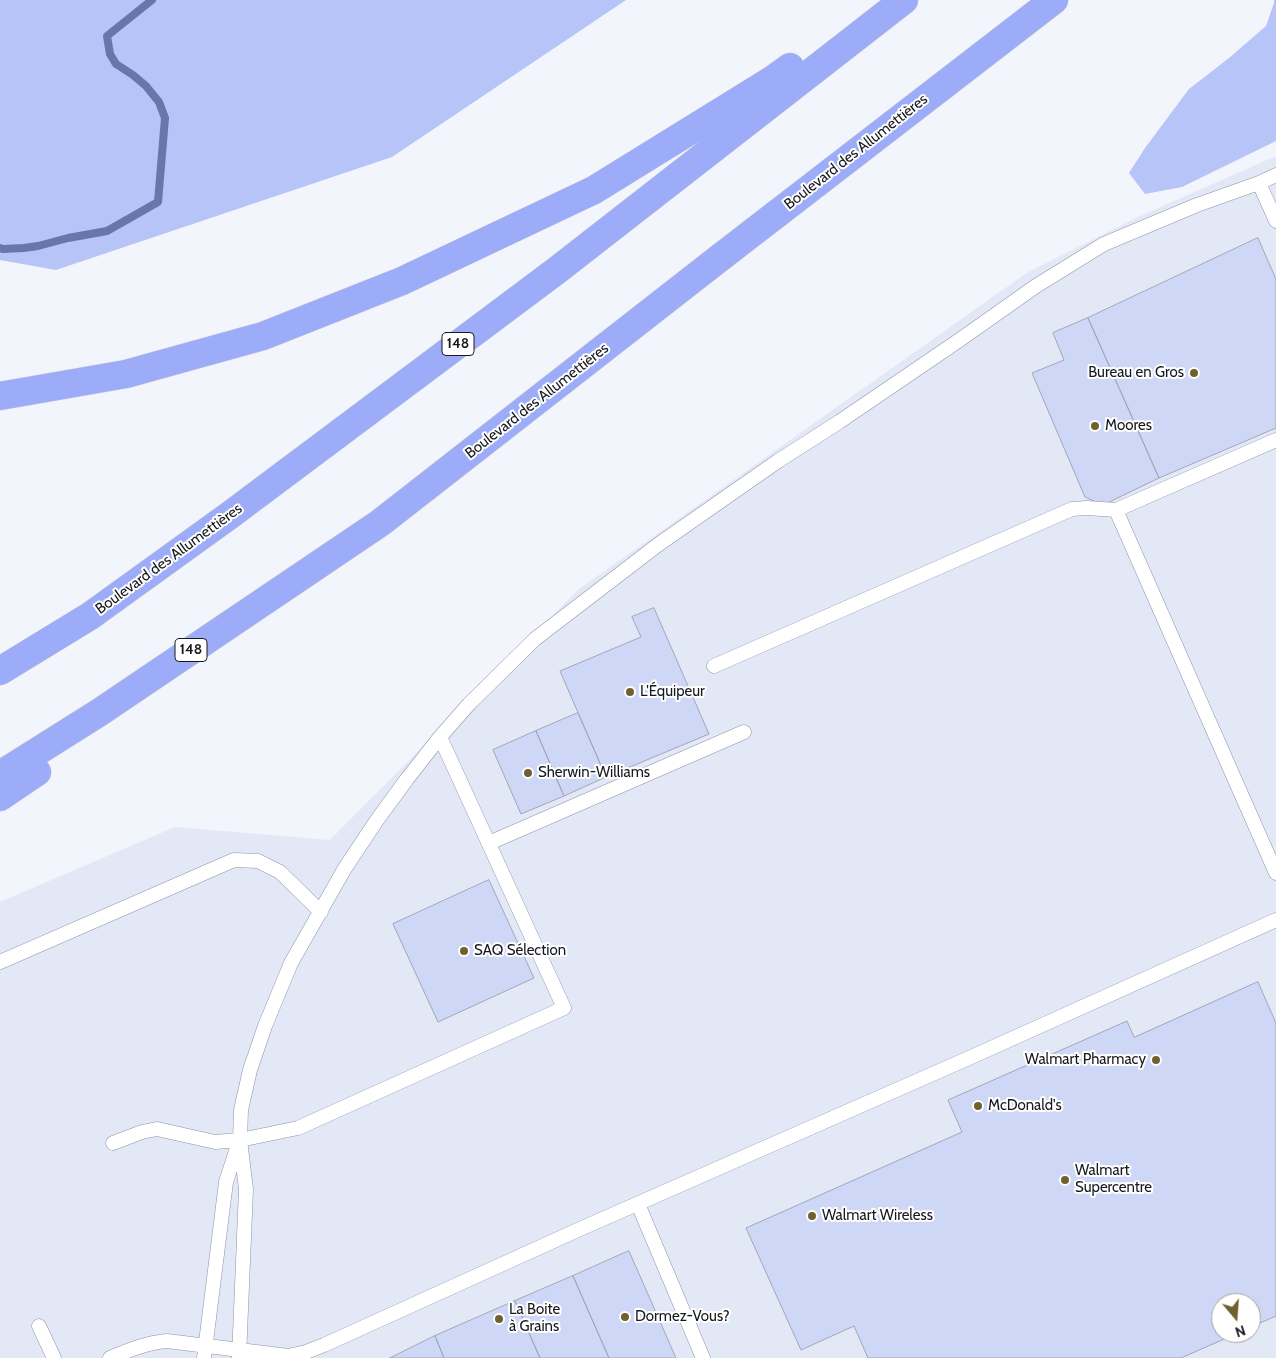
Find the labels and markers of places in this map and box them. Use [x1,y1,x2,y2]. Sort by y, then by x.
place label: Bureau en Gros [1088,364,1184,382]
marker: Bureau en Gros [1188,367,1200,379]
place label: Moores [1105,417,1152,435]
marker: Moores [1089,420,1101,432]
place label: L'Équipeur [640,683,705,701]
marker: L'Équipeur [624,686,636,698]
place label: Sherwin-Williams [538,764,650,782]
marker: Sherwin-Williams [522,767,534,779]
place label: SAQ Sélection [474,942,566,960]
marker: SAQ Sélection [458,945,470,957]
place label: Walmart Pharmacy [1025,1051,1146,1069]
marker: Walmart Pharmacy [1150,1054,1162,1066]
place label: McDonald's [988,1097,1062,1115]
marker: McDonald's [972,1100,984,1112]
place label: Walmart Supercentre [1075,1162,1152,1197]
marker: Walmart Supercentre [1059,1174,1071,1186]
place label: Walmart Wireless [822,1207,933,1225]
marker: Walmart Wireless [806,1210,818,1222]
place label: La Boite à Grains [509,1301,560,1336]
place label: Dormez-Vous? [635,1308,730,1326]
marker: Dormez-Vous? [619,1311,631,1323]
marker: La Boite à Grains [493,1313,505,1325]

